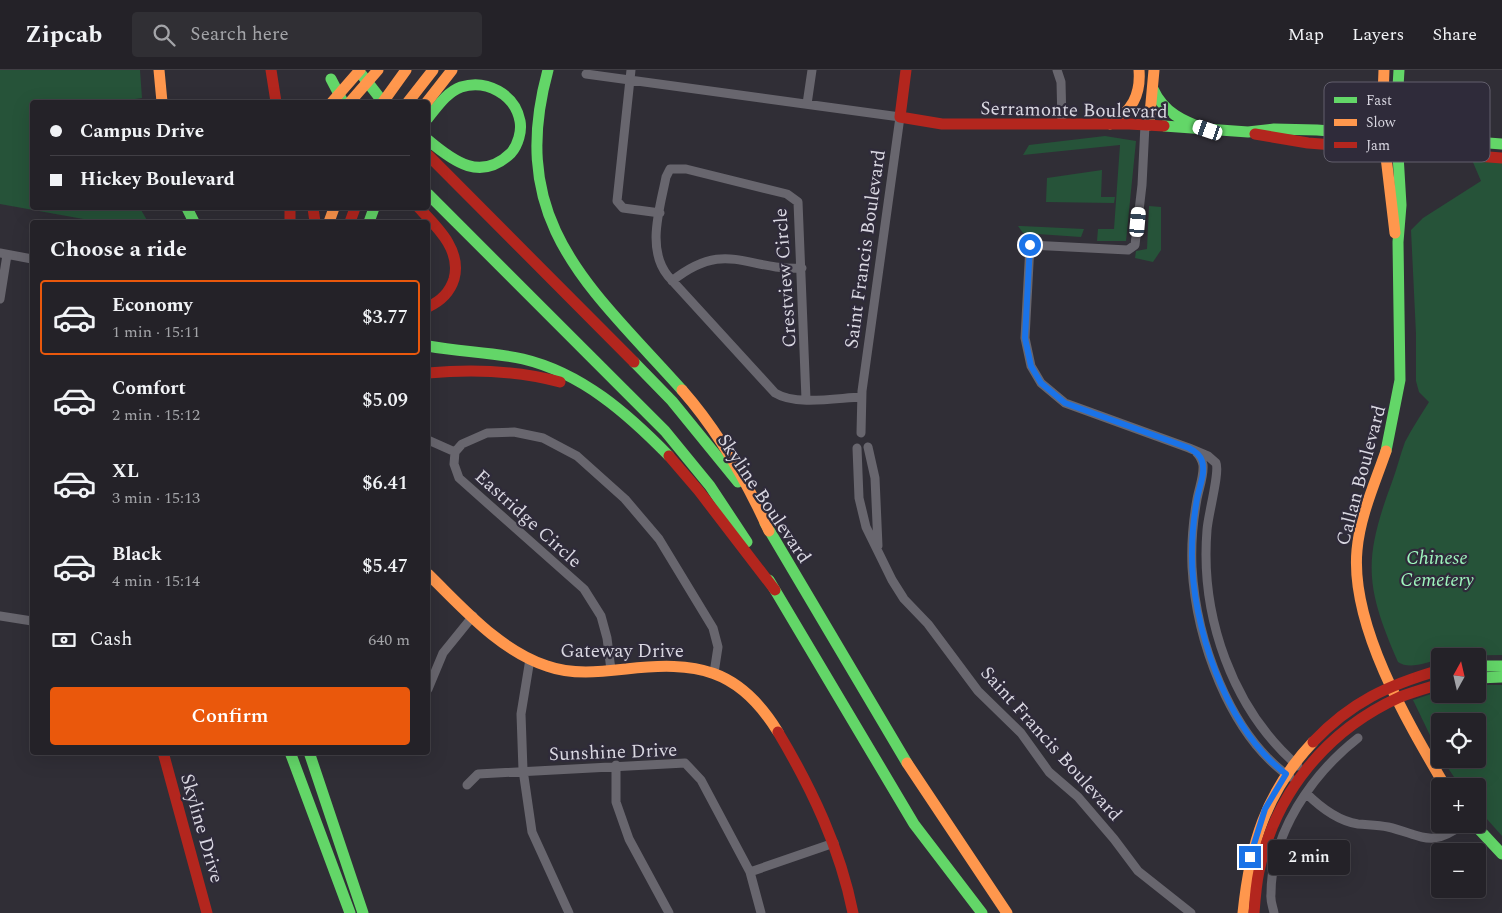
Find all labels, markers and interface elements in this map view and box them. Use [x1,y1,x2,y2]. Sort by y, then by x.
search box [132,12,482,57]
text: Zipcab [25,17,102,53]
text: Search here [190,20,289,49]
icon: search [150,21,178,49]
text: Map [1288,21,1324,48]
text: Layers [1352,21,1404,48]
text: Share [1432,21,1477,48]
legend [1324,82,1490,162]
text: Fast [1366,90,1392,111]
street label: Serramonte Boulevard [980,94,1168,127]
text: Slow [1366,112,1396,133]
text: Campus Drive [80,117,204,146]
car [1191,118,1224,142]
text: Jam [1366,135,1390,156]
street label: Saint Francis Boulevard [837,148,894,350]
text: Hickey Boulevard [80,165,235,194]
car [1129,206,1146,238]
street label: Crestview Circle [766,207,805,349]
text: Choose a ride [50,233,187,266]
route start [1019,234,1041,256]
text: Economy [112,291,193,320]
icon: car [52,295,97,340]
text: $3.77 [362,303,408,332]
text: 1 min · 15:11 [112,320,200,344]
text: Comfort [112,374,186,403]
icon: car [52,378,97,423]
text: $5.09 [362,386,408,415]
street label: Callan Boulevard [1329,402,1394,549]
text: 2 min · 15:12 [112,403,200,427]
street label: Skyline Boulevard [709,428,818,570]
text: XL [112,457,139,486]
icon: car [52,461,97,506]
street label: Eastridge Circle [468,463,588,575]
text: $6.41 [362,469,408,498]
text: 3 min · 15:13 [112,486,200,510]
text: Black [112,540,162,569]
icon: car [52,544,97,589]
park label: Chinese Cemetery [1400,544,1474,595]
text: $5.47 [362,552,408,581]
text: 4 min · 15:14 [112,569,200,593]
text: Cash [90,625,132,654]
icon: cash [50,626,78,654]
text: 640 m [368,628,410,652]
street label: Gateway Drive [560,637,684,666]
north arrow [1431,648,1486,702]
map controls [1431,648,1486,898]
street label: Saint Francis Boulevard [973,660,1129,828]
button: Confirm [50,687,410,745]
button: locate [1431,713,1486,768]
street label: Sunshine Drive [548,736,678,769]
street label: Skyline Drive [172,770,231,887]
button: + [1431,778,1486,833]
callout: 2 min [1268,840,1350,874]
button: − [1431,843,1486,898]
text: 2 min [1288,845,1330,869]
route end [1239,846,1261,868]

